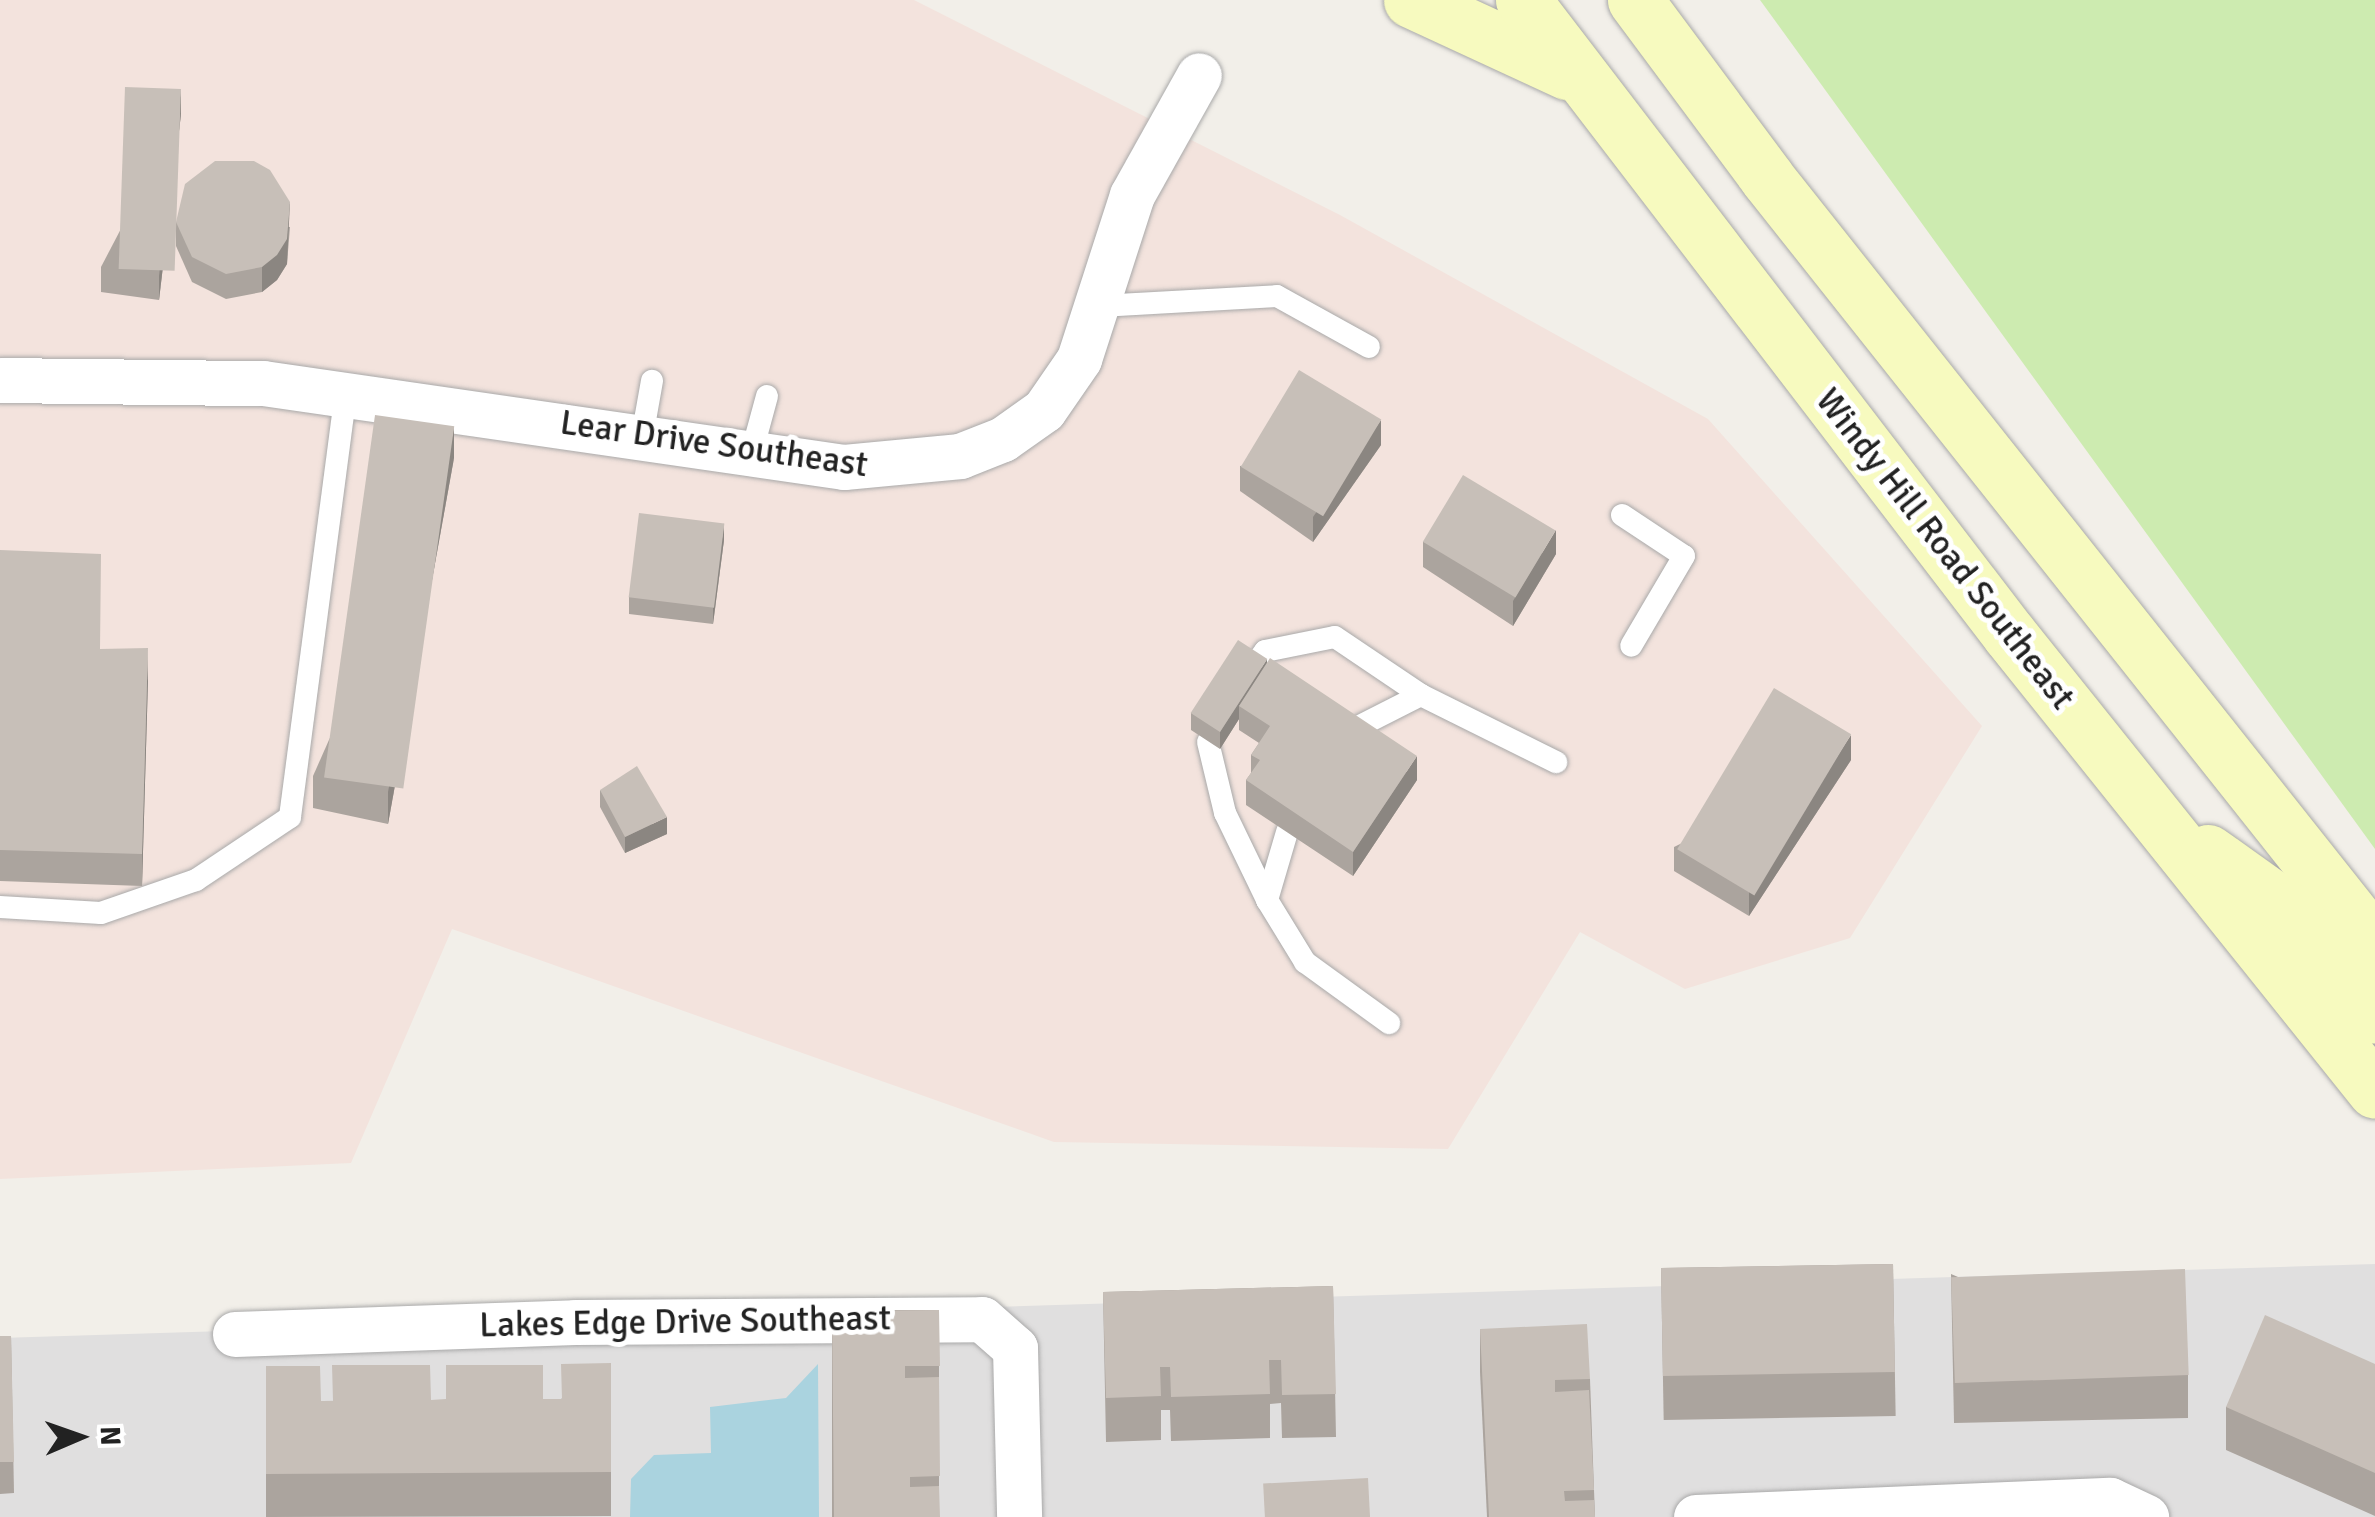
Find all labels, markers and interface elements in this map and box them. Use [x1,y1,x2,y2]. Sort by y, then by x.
street label: Windy Hill Road Southeast [1807,380,2083,718]
street label: Lear Drive Southeast [558,402,870,486]
street label: Lakes Edge Drive Southeast [479,1297,891,1347]
north arrow [30,1387,130,1487]
text: N [93,1426,127,1446]

